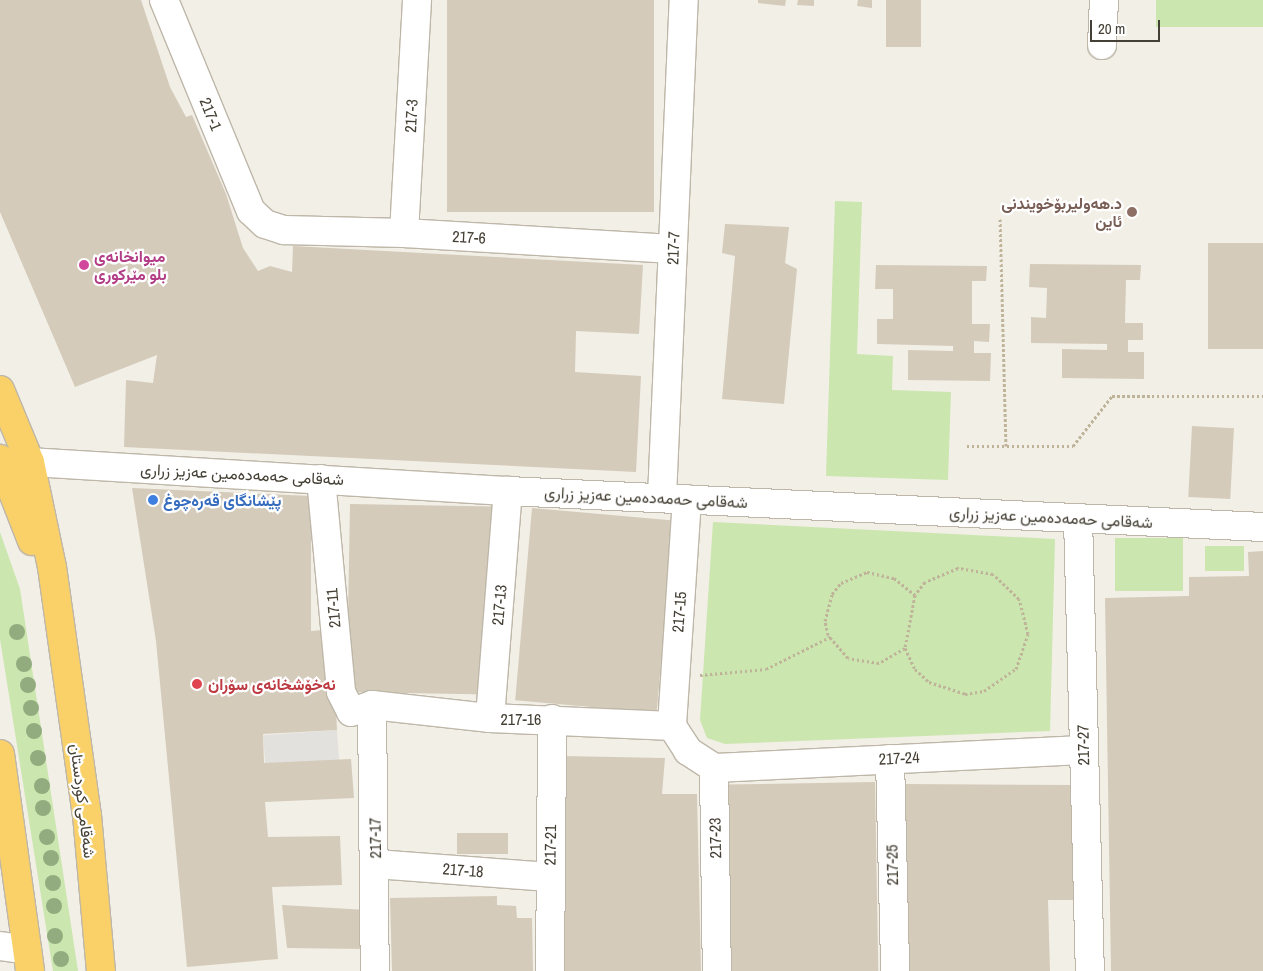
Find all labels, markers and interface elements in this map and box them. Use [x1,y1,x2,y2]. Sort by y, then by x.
scale bar [1093,10,1163,42]
text: 20 m [1098,18,1125,39]
street label: 217-1 [196,95,226,133]
street label: 217-3 [401,99,421,133]
place label: د.هه‌ولیربۆخویندنی ئاین [1001,193,1122,231]
marker: د.هه‌ولیربۆخویندنی ئاین [1126,206,1138,218]
street label: 217-6 [452,227,486,247]
street label: 217-7 [663,231,683,265]
place label: میوانخانەی بلو مێرکوری [94,246,167,284]
marker: میوانخانەی بلو مێرکوری [78,259,90,271]
street label: شەقامی حەمەدەمین عەزیز زراری [140,459,344,489]
street label: شەقامی حەمەدەمین عەزیز زراری [544,482,748,512]
place label: پێشانگای قەرەچوغ [163,490,282,510]
marker: پێشانگای قەرەچوغ [147,494,159,506]
street label: شەقامی حەمەدەمین عەزیز زراری [949,502,1153,532]
street label: 217-13 [488,584,510,626]
street label: 217-11 [322,587,344,629]
street label: 217-15 [668,591,690,633]
place label: نەخۆشخانەی سۆران [208,674,336,694]
marker: نەخۆشخانەی سۆران [190,677,204,691]
street label: 217-16 [501,709,541,729]
street label: 217-27 [1073,724,1093,766]
street label: شەقامی کوردستان [66,743,100,859]
street label: 217-24 [878,747,920,769]
street label: 217-17 [365,817,385,859]
street label: 217-23 [705,817,725,859]
street label: 217-21 [540,824,560,866]
street label: 217-25 [882,844,902,886]
street label: 217-18 [442,859,484,881]

